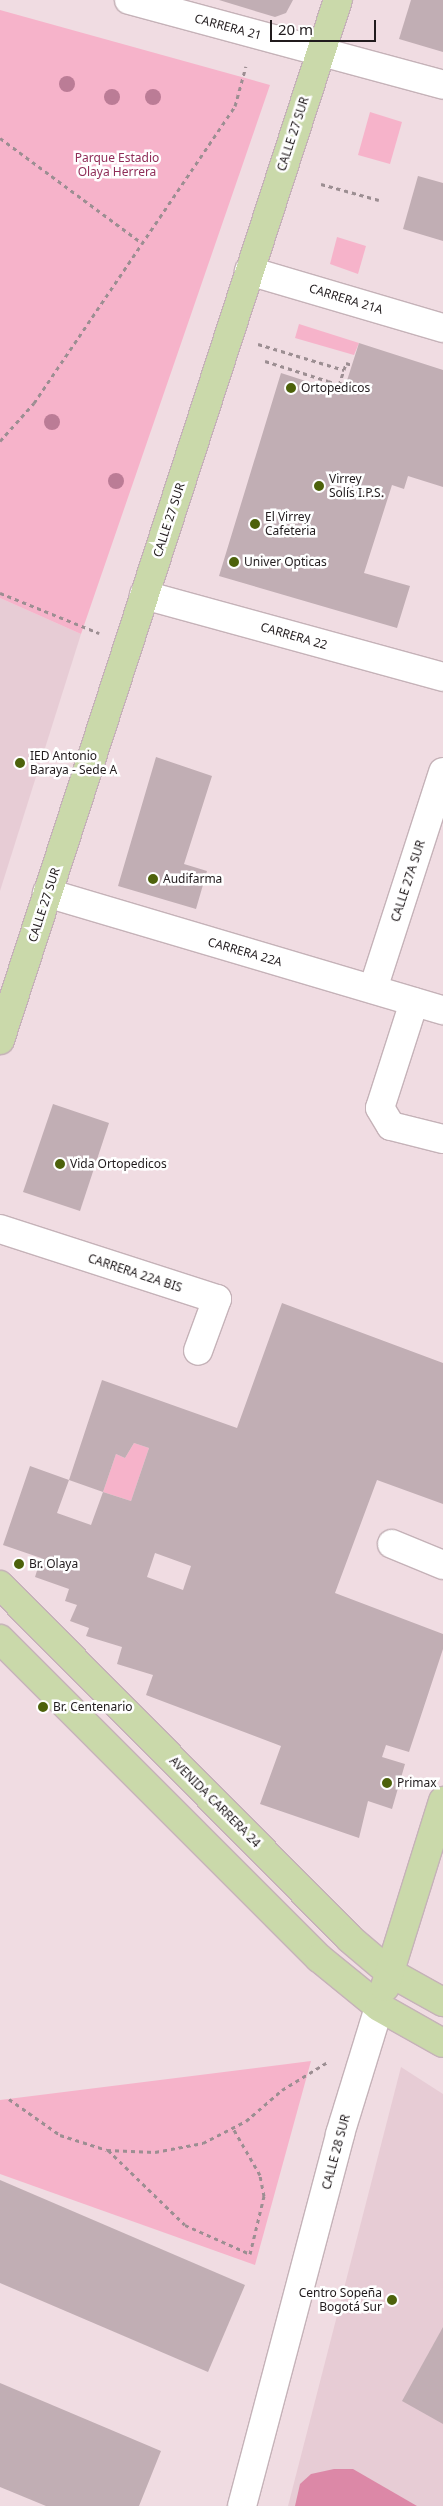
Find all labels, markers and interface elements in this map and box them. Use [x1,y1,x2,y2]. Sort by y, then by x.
scale bar [273,10,379,42]
street label: CARRERA 21 [193,11,263,43]
text: 20 m [278,19,313,39]
street label: CALLE 27 SUR [274,95,312,173]
park label: Parque Estadio Olaya Herrera [75,151,159,179]
street label: CARRERA 21A [307,281,385,317]
place label: Ortopedicos [301,381,370,395]
marker: Ortopedicos [285,382,297,394]
place label: Virrey Solís I.P.S. [329,472,384,500]
marker: Virrey Solís I.P.S. [313,480,325,492]
street label: CALLE 27 SUR [150,481,188,559]
place label: El Virrey Cafeteria [265,510,316,538]
marker: El Virrey Cafeteria [249,518,261,530]
place label: Univer Opticas [244,555,327,569]
marker: Univer Opticas [228,556,240,568]
street label: CARRERA 22 [259,620,329,652]
place label: IED Antonio Baraya - Sede A [30,749,117,777]
marker: IED Antonio Baraya - Sede A [14,757,26,769]
street label: CALLE 27A SUR [388,838,428,924]
street label: CALLE 27 SUR [25,866,63,944]
place label: Audifarma [163,872,222,886]
marker: Audifarma [147,873,159,885]
street label: CARRERA 22A [206,935,284,969]
place label: Vida Ortopedicos [70,1157,167,1171]
marker: Vida Ortopedicos [54,1158,66,1170]
street label: CARRERA 22A BIS [86,1251,184,1295]
place label: Br. Olaya [29,1557,78,1571]
marker: Br. Olaya [13,1558,25,1570]
place label: Br. Centenario [53,1700,132,1714]
marker: Br. Centenario [37,1701,49,1713]
street label: AVENIDA CARRERA 24 [167,1754,263,1850]
place label: Primax [397,1776,437,1790]
marker: Primax [381,1777,393,1789]
street label: CALLE 28 SUR [319,2113,353,2191]
place label: Centro Sopeña Bogotá Sur [299,2286,382,2314]
marker: Centro Sopeña Bogotá Sur [386,2294,398,2306]

